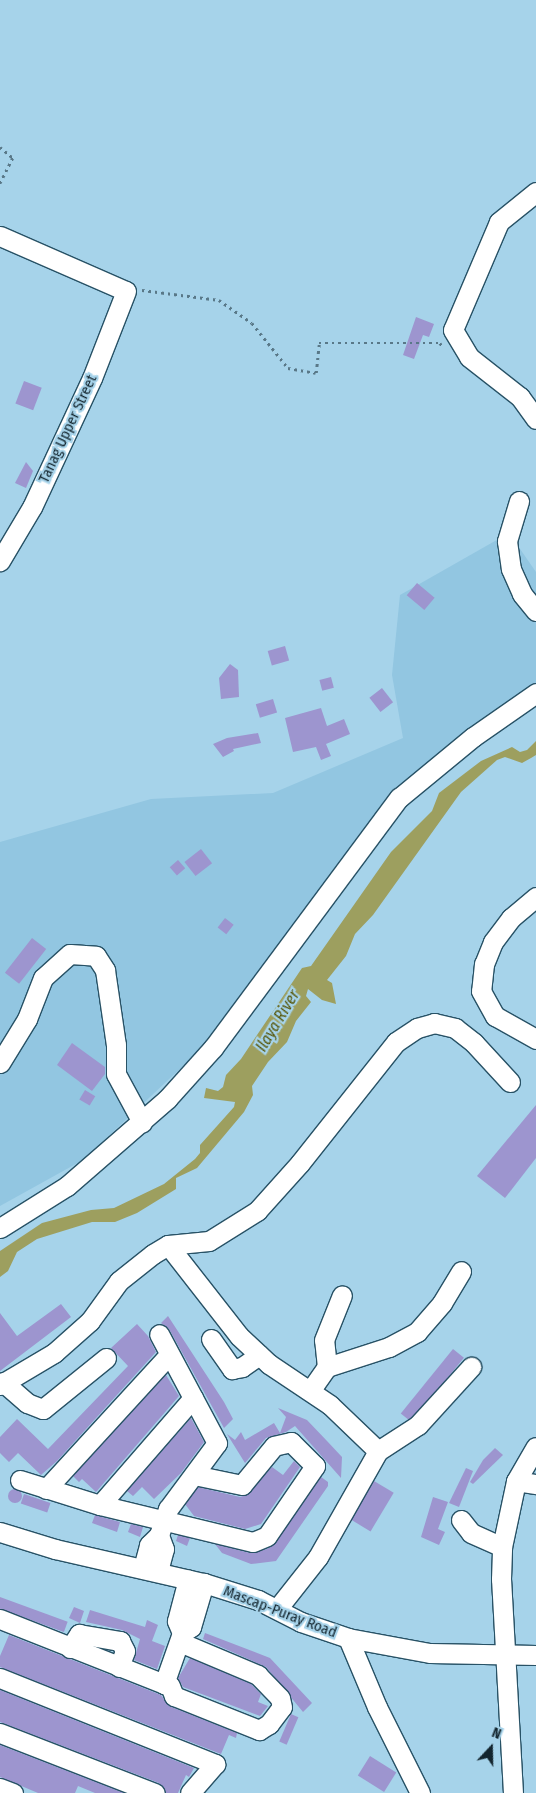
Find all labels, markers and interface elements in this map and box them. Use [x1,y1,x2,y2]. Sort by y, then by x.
street label: Tanag Upper Street [35,372,101,486]
water label: Ilaya River [252,987,304,1055]
street label: Mascap-Puray Road [221,1582,339,1642]
north arrow [466,1723,516,1773]
text: N [490,1724,504,1743]

